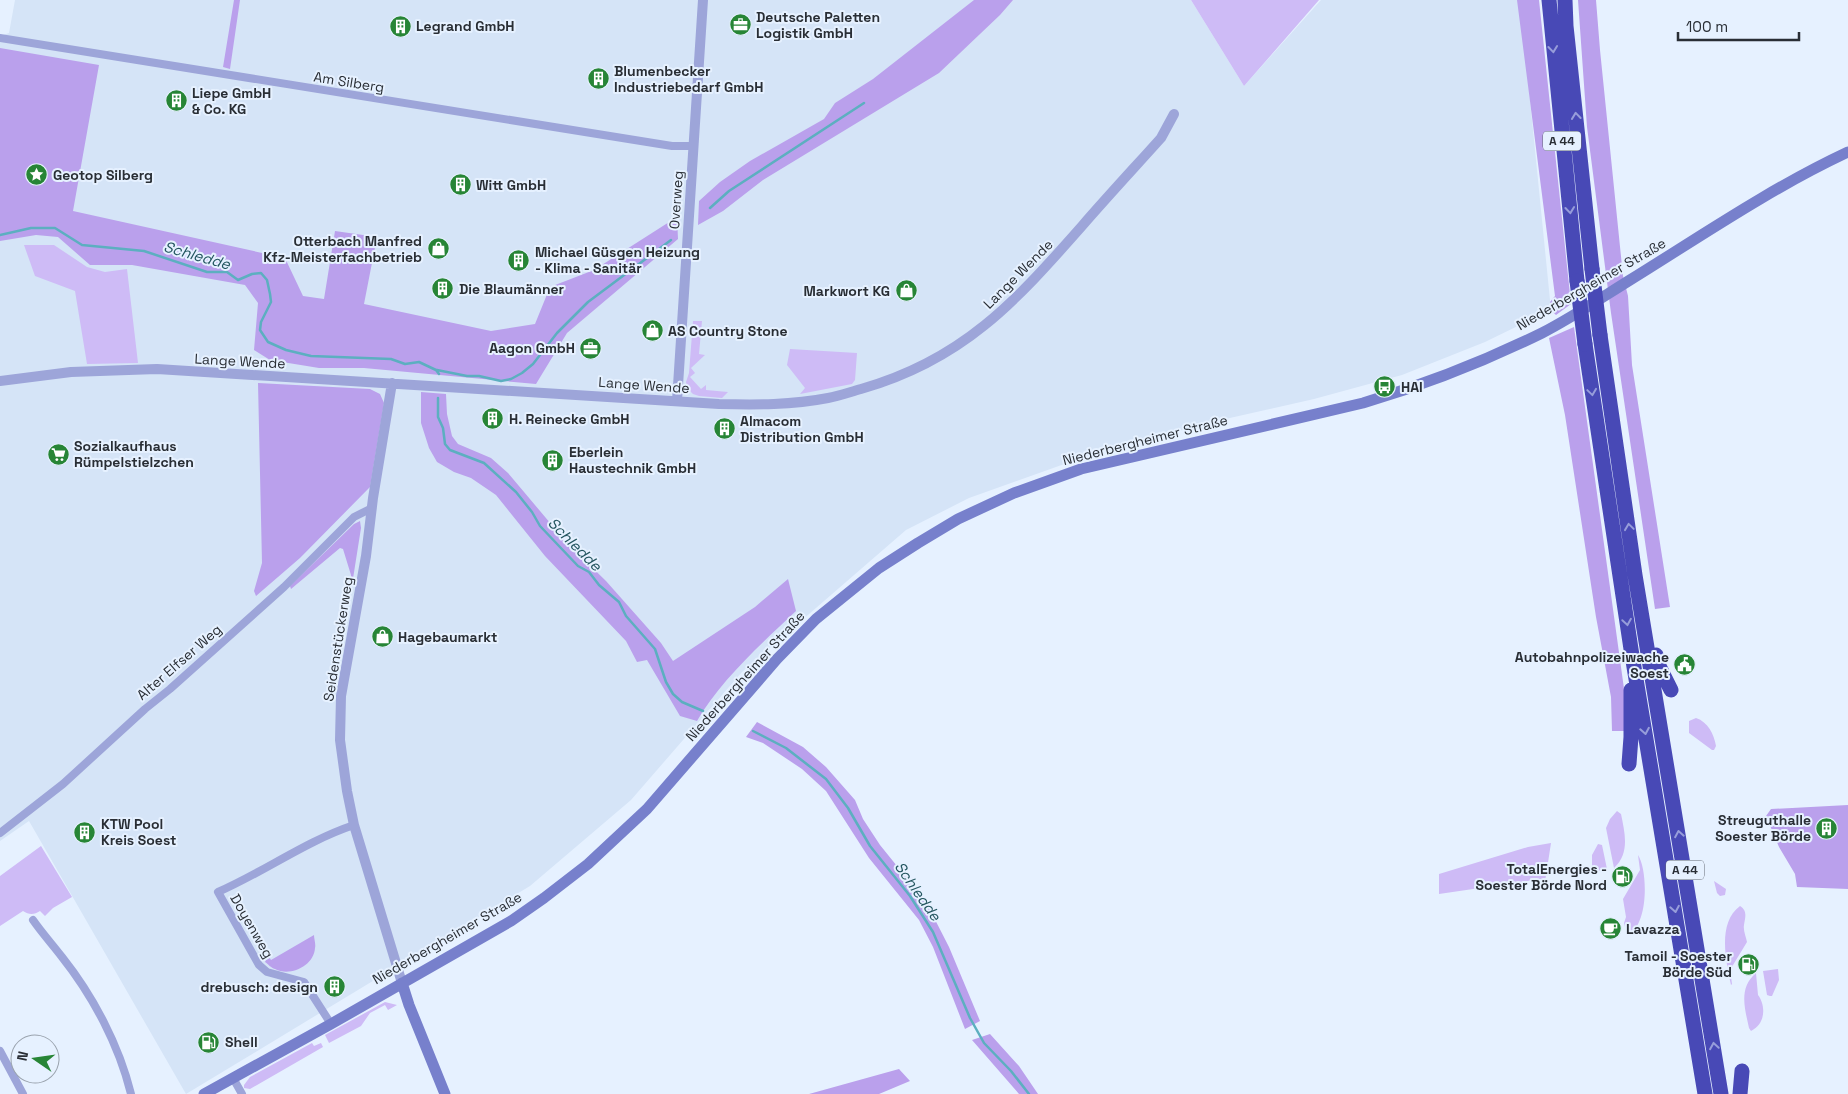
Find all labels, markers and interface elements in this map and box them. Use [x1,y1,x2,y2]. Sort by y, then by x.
place label: Deutsche Paletten Logistik GmbH [756,8,880,42]
scale bar [1678,10,1799,42]
office icon: Deutsche Paletten Logistik GmbH [728,13,752,37]
building icon: Legrand GmbH [388,14,412,38]
place label: Legrand GmbH [416,17,515,35]
text: 100 m [1686,17,1728,36]
one-way arrow [1547,45,1558,53]
place label: Blumenbecker Industriebedarf GmbH [614,62,763,96]
building icon: Blumenbecker Industriebedarf GmbH [586,67,610,91]
street label: Am Silberg [312,68,386,96]
place label: Liepe GmbH & Co. KG [192,84,271,118]
building icon: Liepe GmbH & Co. KG [164,89,188,113]
one-way arrow [1571,112,1582,120]
road number: A 44 [1543,132,1581,150]
place icon: Geotop Silberg [25,163,49,187]
place label: Geotop Silberg [53,166,153,184]
street label: Overweg [665,170,687,230]
building icon: Witt GmbH [448,173,472,197]
place label: Witt GmbH [476,176,546,194]
one-way arrow [1564,207,1575,215]
place label: Otterbach Manfred Kfz-Meisterfachbetrieb [263,232,422,266]
street label: Niederbergheimer Straße [1513,234,1669,334]
street label: Lange Wende [979,235,1057,313]
water label: Schledde [162,236,233,274]
shop icon: Otterbach Manfred Kfz-Meisterfachbetrieb [426,237,450,261]
place label: Michael Güsgen Heizung - Klima - Sanitär [535,243,700,277]
building icon: Michael Güsgen Heizung - Klima - Sanitär [507,248,531,272]
building icon: Die Blaumänner [431,277,455,301]
shop icon: Markwort KG [894,279,918,303]
place label: Die Blaumänner [459,280,565,298]
place label: Markwort KG [804,282,890,300]
shop icon: AS Country Stone [640,319,664,343]
place label: AS Country Stone [668,322,788,340]
office icon: Aagon GmbH [579,336,603,360]
place label: Aagon GmbH [489,339,575,357]
street label: Lange Wende [194,350,286,372]
street label: Lange Wende [598,373,690,397]
bus stop icon: HAI [1373,375,1397,399]
place label: HAI [1401,378,1423,396]
one-way arrow [1586,388,1597,396]
building icon: H. Reinecke GmbH [481,407,505,431]
place label: H. Reinecke GmbH [509,410,630,428]
street label: Niederbergheimer Straße [1061,411,1229,469]
place label: Almacom Distribution GmbH [740,412,864,446]
building icon: Almacom Distribution GmbH [712,417,736,441]
place label: Sozialkaufhaus Rümpelstielzchen [74,437,194,471]
supermarket icon: Sozialkaufhaus Rümpelstielzchen [46,442,70,466]
place label: Eberlein Haustechnik GmbH [569,443,696,477]
building icon: Eberlein Haustechnik GmbH [541,448,565,472]
water label: Schledde [544,513,607,576]
one-way arrow [1624,523,1634,531]
street label: Seidenstückerweg [319,575,357,703]
street label: Niederbergheimer Straße [682,607,808,745]
one-way arrow [1622,618,1632,627]
street label: Alter Elfser Weg [133,620,225,704]
shop icon: Hagebaumarkt [370,625,394,649]
place label: Hagebaumarkt [398,628,497,646]
place label: Autobahnpolizeiwache Soest [1515,648,1669,682]
public building icon: Autobahnpolizeiwache Soest [1673,653,1697,677]
one-way arrow [1640,727,1650,736]
place label: Streuguthalle Soester Börde [1715,811,1811,845]
place label: KTW Pool Kreis Soest [101,815,176,849]
building icon: Streuguthalle Soester Börde [1815,816,1839,840]
building icon: KTW Pool Kreis Soest [73,820,97,844]
one-way arrow [1674,829,1685,837]
water label: Schledde [891,858,946,925]
place label: TotalEnergies - Soester Börde Nord [1475,860,1607,894]
road number: A 44 [1666,860,1704,880]
fuel station icon: TotalEnergies - Soester Börde Nord [1611,865,1635,889]
street label: Niederbergheimer Straße [369,888,525,988]
street label: Doyenweg [226,890,278,962]
one-way arrow [1670,904,1680,913]
cafe icon: Lavazza [1598,917,1622,941]
place label: Lavazza [1626,920,1679,938]
place label: Tamoil - Soester Börde Süd [1624,947,1732,981]
fuel station icon: Tamoil - Soester Börde Süd [1736,952,1760,976]
building icon: drebusch: design [322,975,346,999]
place label: drebusch: design [201,978,318,996]
fuel station icon: Shell [197,1030,221,1054]
place label: Shell [225,1033,258,1051]
north arrow [10,1034,60,1084]
one-way arrow [1709,1041,1719,1050]
text: N [13,1049,32,1063]

